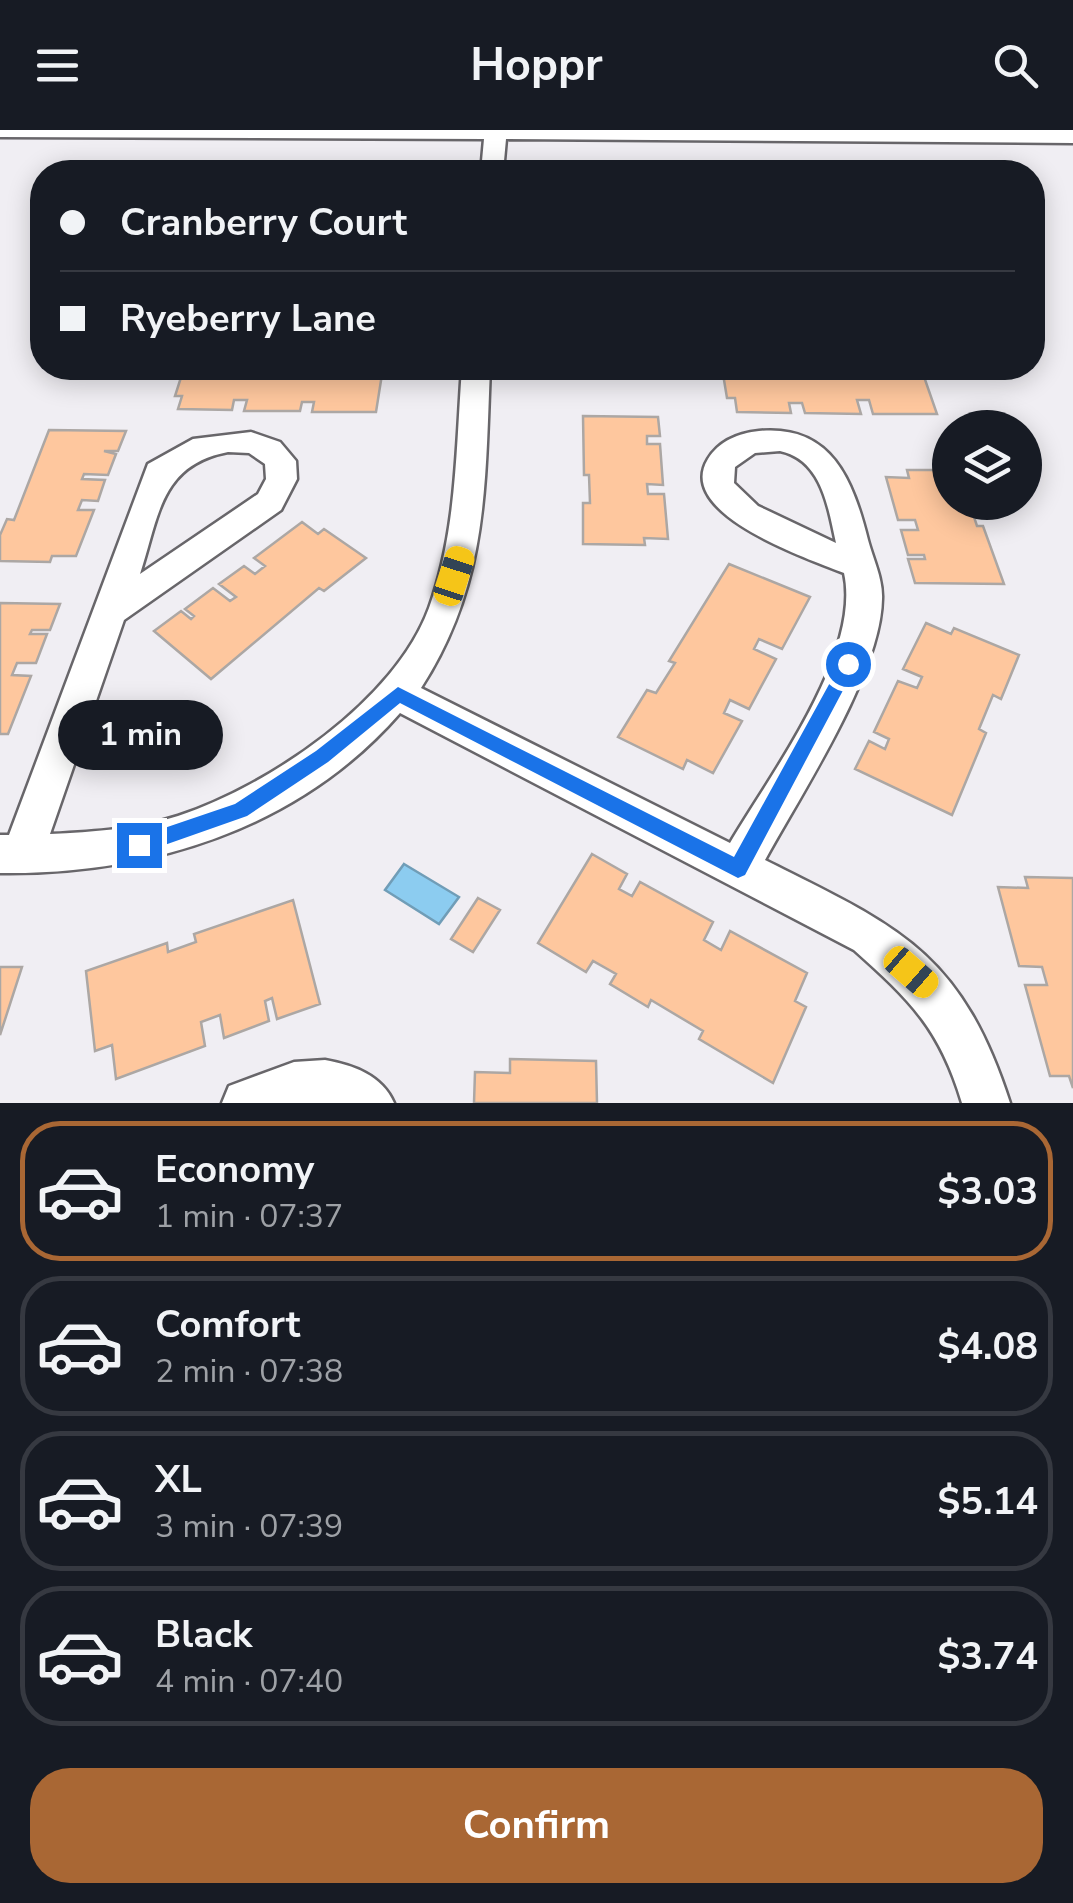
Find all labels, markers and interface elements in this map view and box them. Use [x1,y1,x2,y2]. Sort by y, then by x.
text: Hoppr [470,35,603,96]
icon: menu [30,38,85,93]
icon: search [988,38,1043,93]
text: Cranberry Court [120,197,407,248]
text: Ryeberry Lane [120,293,376,344]
map controls [932,410,1042,520]
button: layers [932,410,1042,520]
car [430,543,478,609]
route start [826,642,871,687]
callout: 1 min [56,700,222,770]
text: 1 min [99,713,182,756]
route end [117,823,162,868]
car [879,941,943,1003]
text: Economy [155,1144,314,1195]
icon: car [35,1146,125,1236]
text: $3.03 [937,1166,1038,1217]
text: 1 min · 07:37 [155,1195,343,1238]
text: Comfort [155,1299,300,1350]
icon: car [35,1301,125,1391]
text: $4.08 [937,1321,1038,1372]
text: 2 min · 07:38 [155,1350,343,1393]
text: XL [155,1454,202,1505]
icon: car [35,1456,125,1546]
text: $5.14 [937,1476,1038,1527]
text: 3 min · 07:39 [155,1505,343,1548]
text: Black [155,1609,252,1660]
icon: car [35,1611,125,1701]
text: $3.74 [937,1631,1038,1682]
text: 4 min · 07:40 [155,1660,343,1703]
button: Confirm [30,1768,1043,1883]

